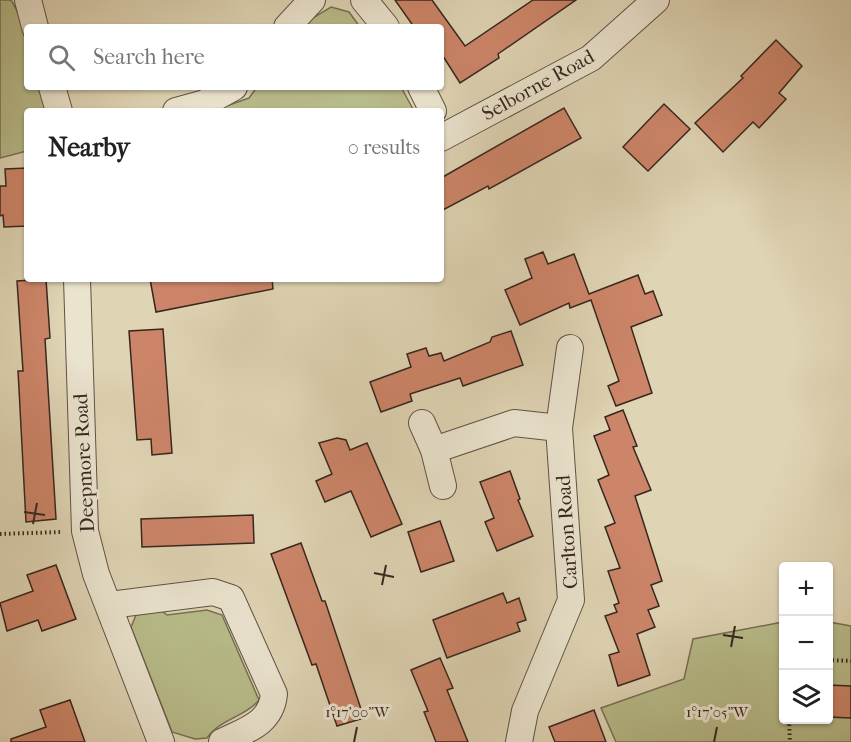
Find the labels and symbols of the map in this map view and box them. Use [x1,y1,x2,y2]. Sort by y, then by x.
street label: Selborne Road [478,44,599,125]
street label: Deepmore Road [69,392,99,533]
street label: Carlton Road [551,473,582,590]
text: 1°17'00"W [325,703,390,721]
text: 1°17'05"W [686,703,749,721]

